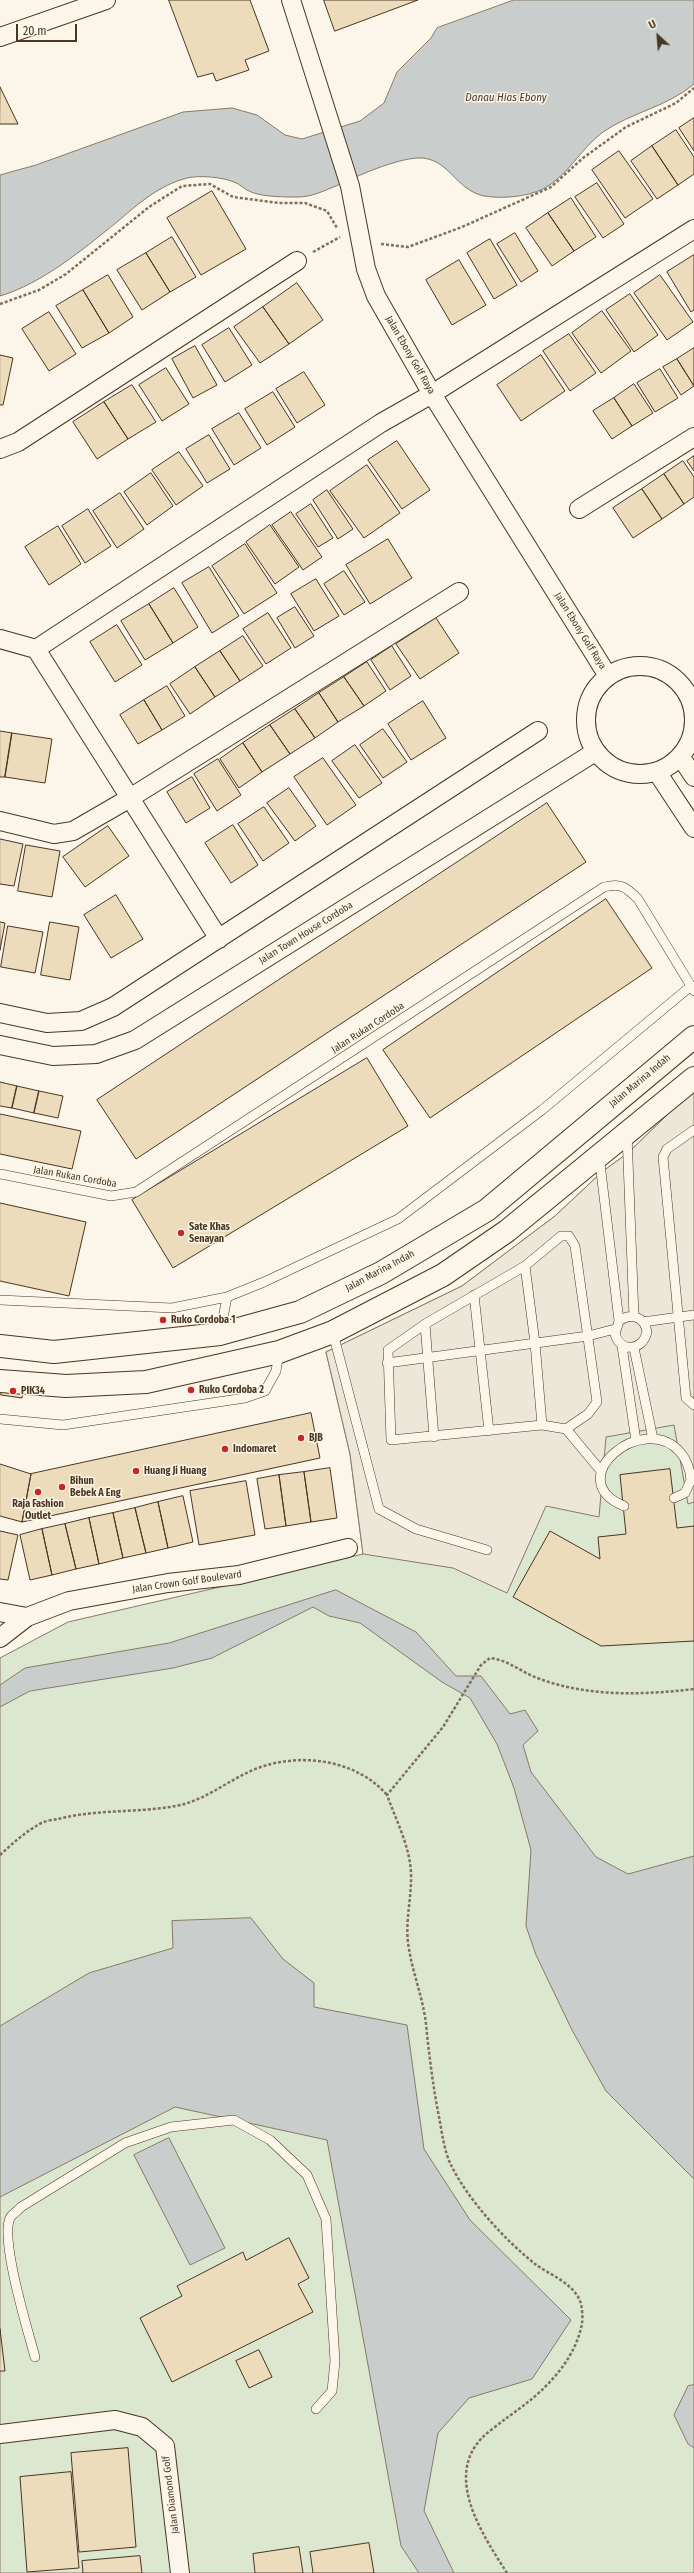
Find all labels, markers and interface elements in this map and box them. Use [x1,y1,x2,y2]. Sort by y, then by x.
scale bar [18,16,79,42]
north arrow [638,16,678,56]
text: U [647,18,658,32]
text: 20 m [23,24,47,38]
water label: Danau Hias Ebony [465,91,547,105]
street label: Jalan Ebony Golf Raya [383,314,437,396]
street label: Jalan Ebony Golf Raya [552,590,608,672]
street label: Jalan Town House Cordoba [257,899,355,967]
street label: Jalan Rukan Cordoba [329,1000,407,1056]
street label: Jalan Marina Indah [607,1052,673,1110]
street label: Jalan Rukan Cordoba [32,1164,118,1190]
place label: Sate Khas Senayan [189,1221,230,1244]
marker: Sate Khas Senayan [176,1228,186,1238]
street label: Jalan Marina Indah [343,1248,417,1294]
place label: Ruko Cordoba 1 [171,1314,235,1326]
marker: Ruko Cordoba 1 [158,1315,168,1325]
place label: Ruko Cordoba 2 [199,1384,264,1396]
place label: PIK34 [21,1385,45,1397]
marker: Ruko Cordoba 2 [186,1385,196,1395]
marker: PIK34 [8,1386,18,1396]
place label: BJB [309,1432,323,1444]
marker: BJB [296,1433,306,1443]
place label: Indomaret [233,1443,276,1455]
marker: Indomaret [220,1444,230,1454]
place label: Huang Ji Huang [144,1465,206,1477]
marker: Huang Ji Huang [131,1466,141,1476]
place label: Bihun Bebek A Eng [70,1475,121,1498]
marker: Bihun Bebek A Eng [57,1482,67,1492]
marker: Raja Fashion Outlet [33,1487,43,1497]
place label: Raja Fashion Outlet [12,1498,64,1522]
street label: Jalan Crown Golf Boulevard [131,1568,243,1596]
street label: Jalan Diamond Golf [160,2455,182,2535]

